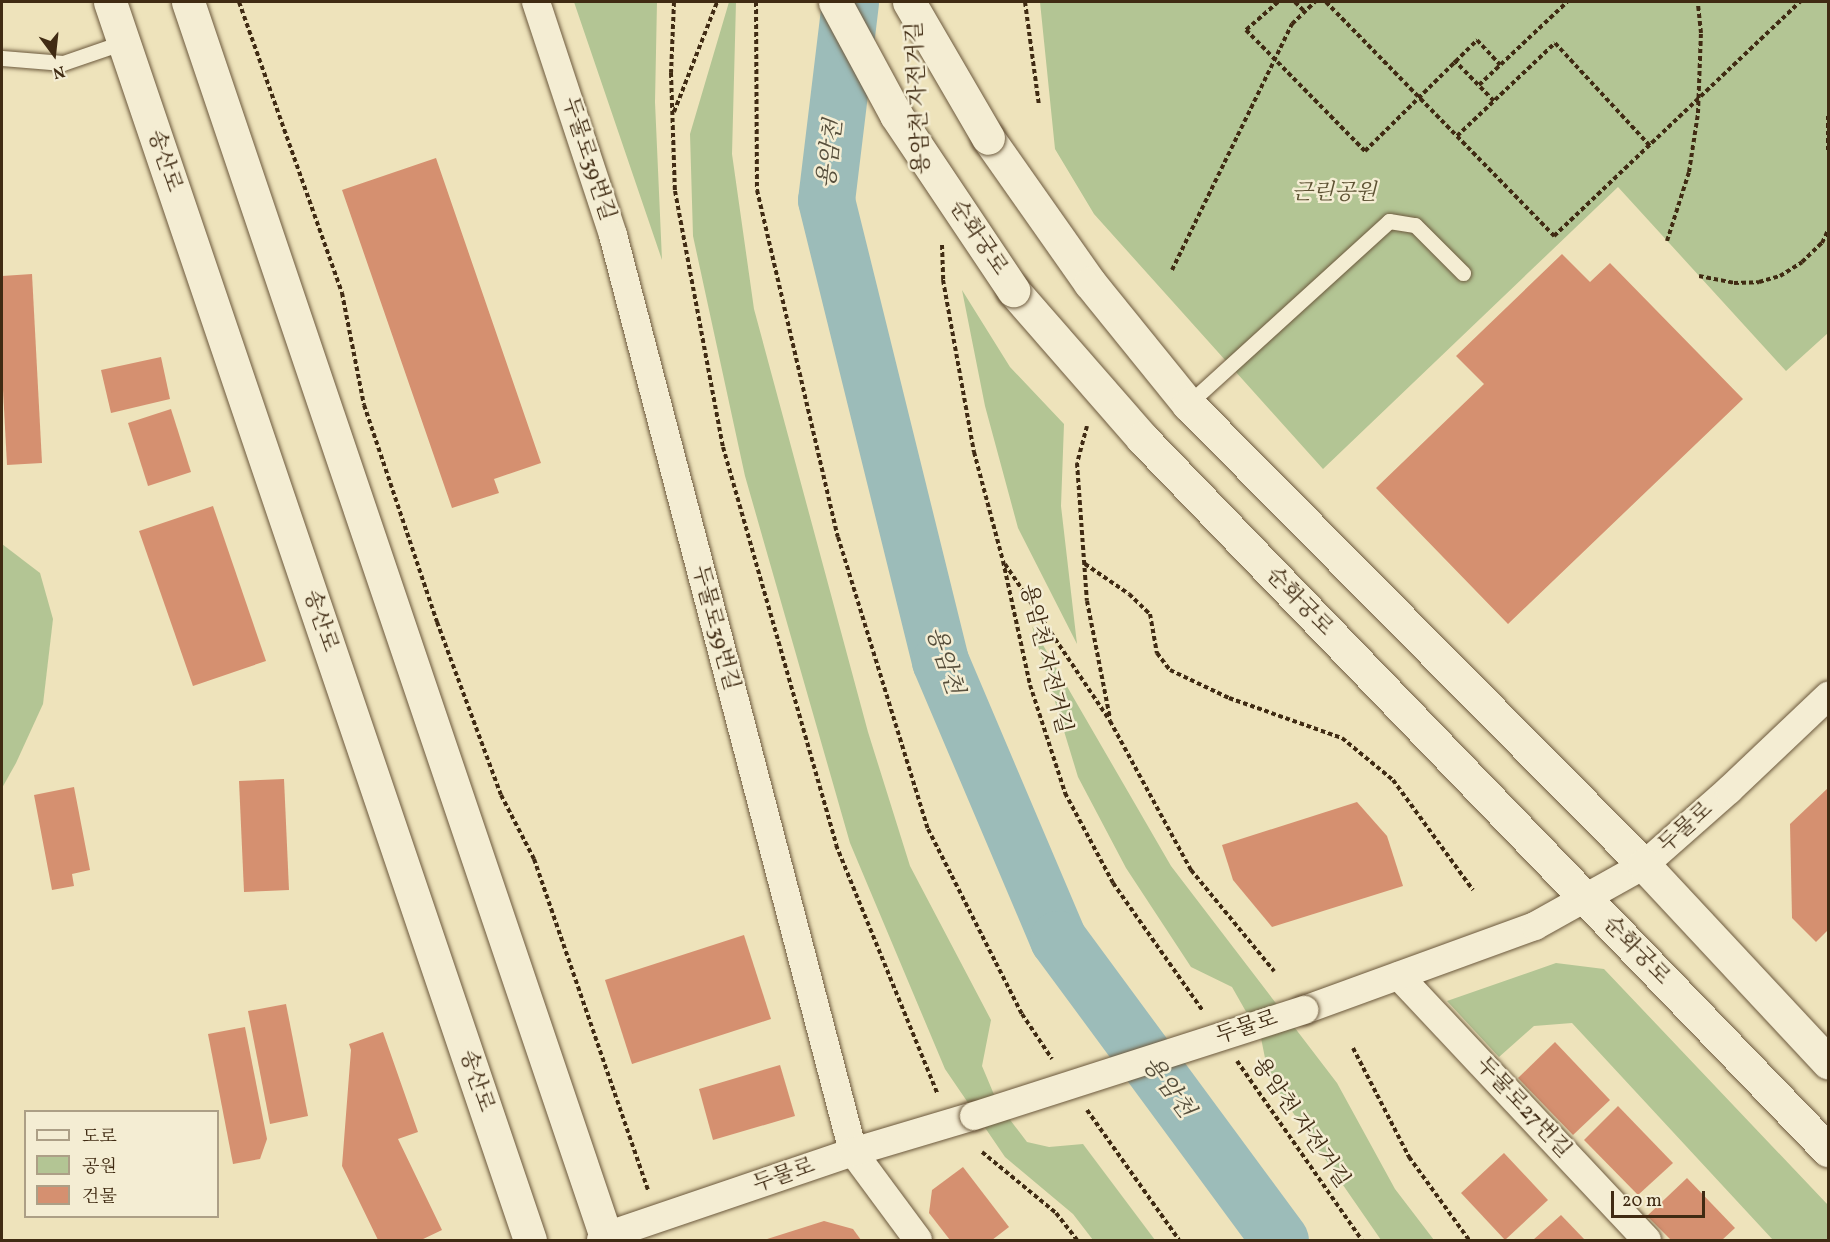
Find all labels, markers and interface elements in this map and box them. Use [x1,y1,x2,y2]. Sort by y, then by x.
street label: 용암천 자전거길 [902,21,936,175]
north arrow [24,24,84,84]
text: N [50,59,67,84]
street label: 두물로39번길 [556,94,620,224]
water label: 용암천 [813,118,851,190]
street label: 송산로 [141,127,187,195]
park label: 근린공원 [1291,181,1377,207]
street label: 순화궁로 [943,195,1013,281]
street label: 순화궁로 [1260,562,1338,642]
street label: 두물로39번길 [686,563,744,693]
street label: 용암천 자전거길 [1014,581,1076,737]
street label: 송산로 [297,587,343,655]
water label: 용암천 [919,623,967,699]
street label: 두물로 [1653,797,1719,859]
street label: 순화궁로 [1597,911,1675,991]
street label: 두물로 [1213,1006,1281,1050]
street label: 송산로 [453,1047,499,1115]
water label: 용암천 [1135,1051,1199,1125]
street label: 두물로27번길 [1470,1052,1576,1164]
street label: 용암천 자전거길 [1245,1053,1355,1193]
legend [24,1110,219,1218]
text: 도로 [82,1125,117,1150]
street label: 두물로 [750,1153,818,1199]
text: 공원 [82,1155,117,1180]
scale bar [1614,1179,1708,1217]
text: 건물 [82,1185,117,1210]
text: 20 m [1622,1189,1662,1214]

